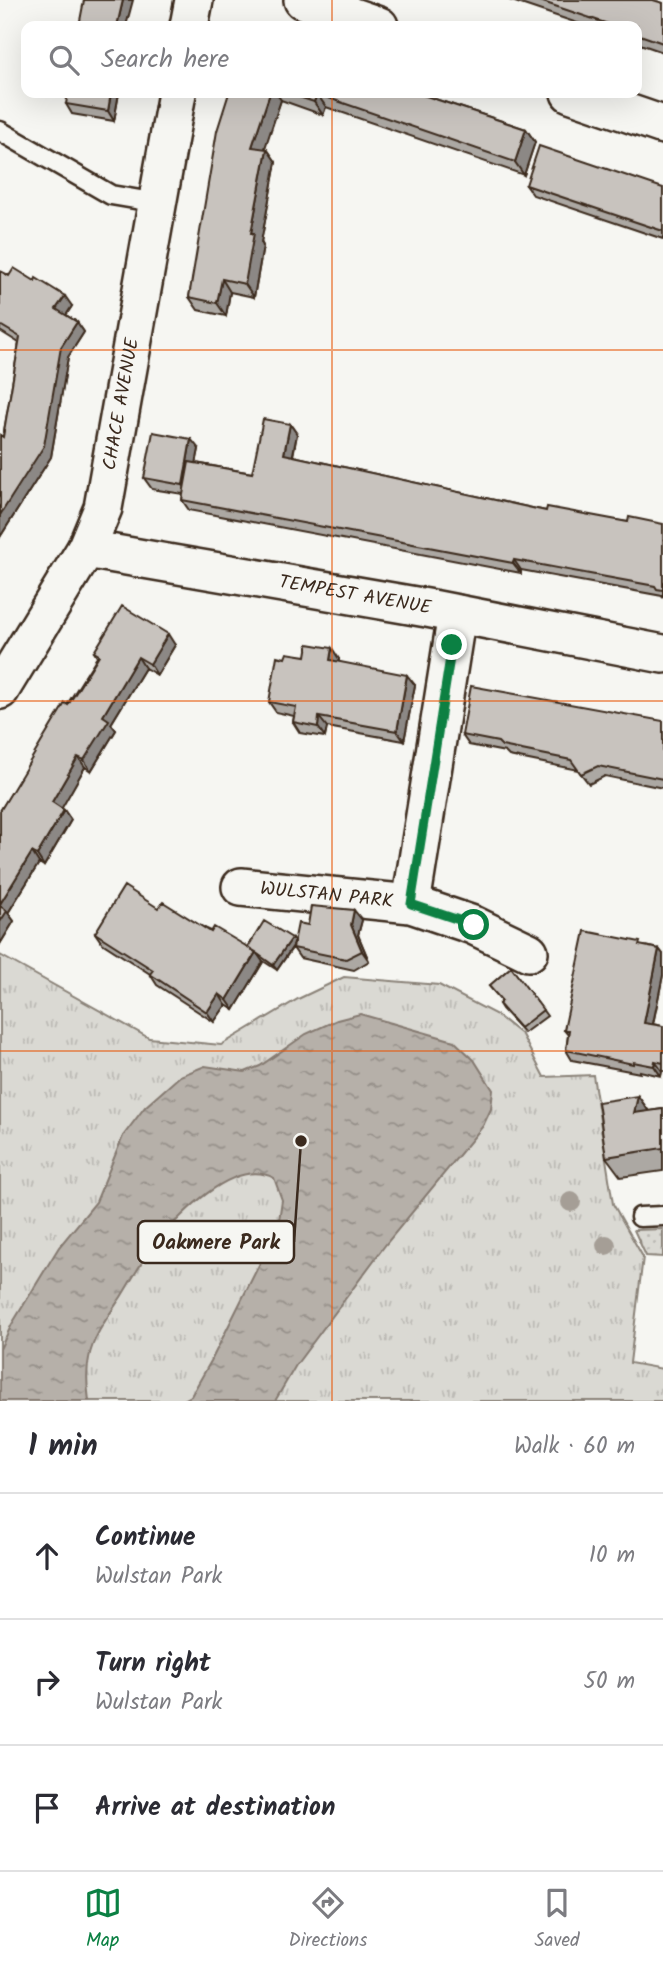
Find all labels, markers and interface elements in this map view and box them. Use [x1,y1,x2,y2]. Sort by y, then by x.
search box [21,21,642,98]
text: Search here [101,39,229,81]
icon: search [45,41,83,79]
street label: CHACE AVENUE [95,335,148,473]
street label: TEMPEST AVENUE [277,568,434,624]
route end [436,629,467,660]
street label: WULSTAN PARK [259,874,395,917]
route start [458,909,489,940]
callout: Oakmere Park [138,1221,294,1263]
text: Oakmere Park [152,1227,280,1260]
text: 1 min [28,1423,98,1471]
text: Walk · 60 m [514,1429,635,1465]
text: Continue [95,1517,196,1559]
icon: ahead [28,1537,66,1575]
text: 10 m [589,1538,635,1574]
text: Wulstan Park [95,1559,222,1595]
text: Turn right [95,1643,211,1685]
icon: right [28,1663,66,1701]
text: 50 m [584,1664,635,1700]
text: Wulstan Park [95,1685,222,1721]
text: Arrive at destination [95,1787,335,1829]
icon: arrive [28,1789,66,1827]
tab: Map [84,1884,122,1956]
tab: Directions [289,1884,367,1956]
tab: Saved [534,1884,579,1956]

